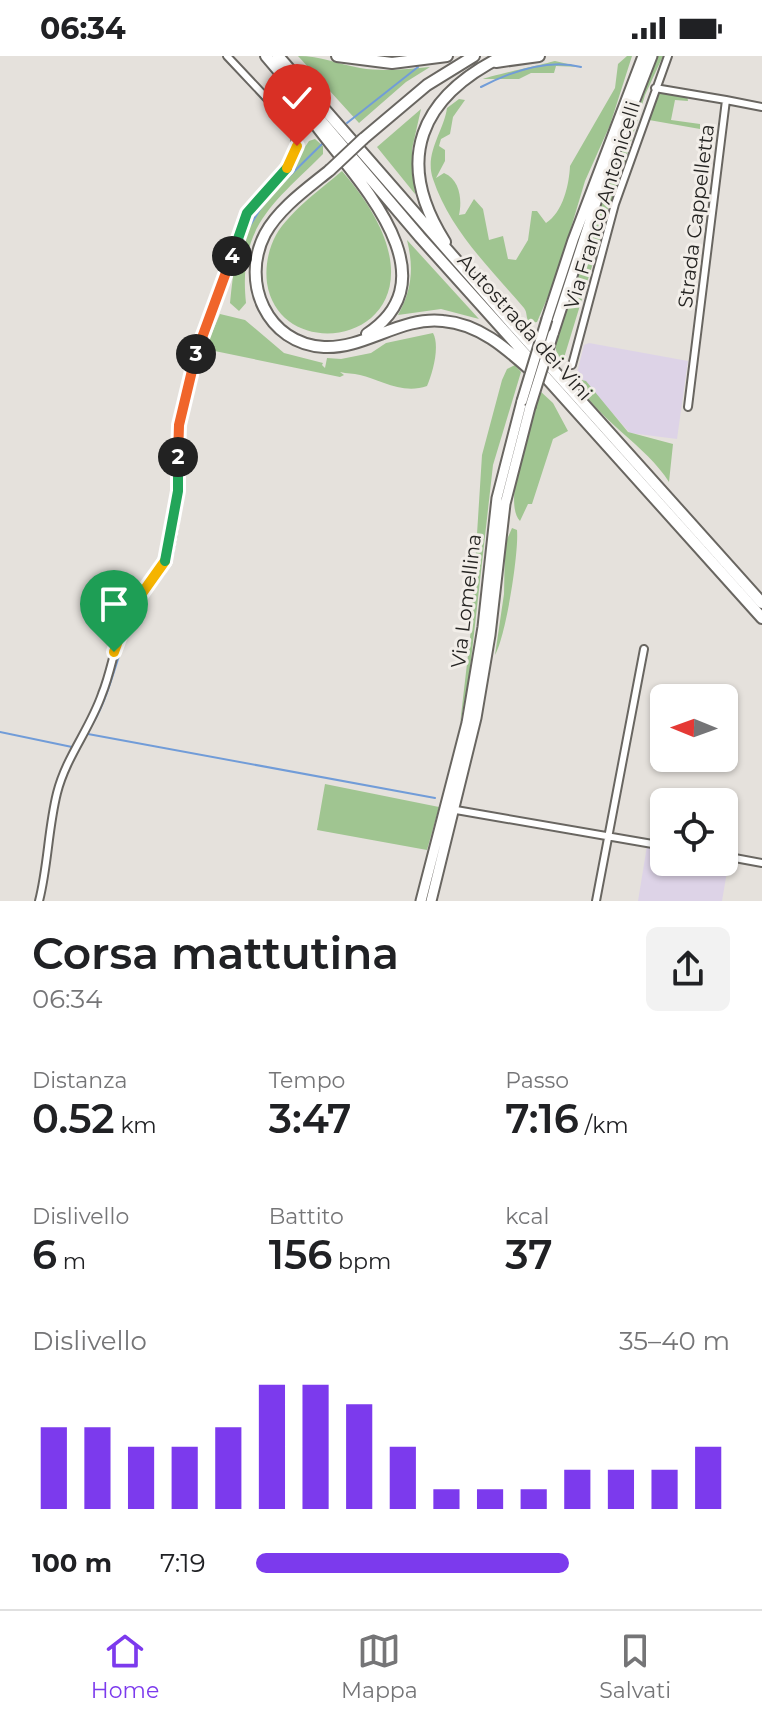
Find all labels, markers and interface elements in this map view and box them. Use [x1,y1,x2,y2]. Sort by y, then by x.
text: 06:34 [40,10,126,47]
pin [263,64,331,146]
icon: check [275,76,319,120]
street label: Via Franco Antonicelli [559,98,645,312]
street label: Strada Cappelletta [673,123,719,309]
pin: 4 [212,236,252,276]
text: 4 [224,242,240,269]
street label: Autostrada dei Vini [453,249,597,405]
pin: 3 [176,334,216,374]
text: 3 [189,340,203,367]
pin: 2 [158,437,198,477]
text: 2 [172,443,184,470]
street label: Via Lomellina [446,533,486,669]
pin [80,570,148,652]
icon: arrive [92,582,136,626]
north arrow [650,684,738,772]
map controls [650,684,738,876]
button: locate [650,788,738,876]
text: Corsa mattutina [32,926,399,980]
button: share [646,927,730,1011]
text: 06:34 [32,983,102,1015]
text: Distanza [32,1067,127,1094]
text: Tempo [269,1067,345,1094]
text: Passo [505,1067,569,1094]
text: 0.52 [32,1094,115,1143]
text: 3:47 [269,1094,351,1143]
text: 7:16 [505,1094,579,1143]
text: km [115,1112,157,1139]
text: /km [579,1112,629,1139]
text: Dislivello [32,1203,129,1230]
text: Battito [269,1203,344,1230]
text: kcal [505,1203,549,1230]
text: 6 [32,1230,57,1279]
text: 156 [269,1230,332,1279]
text: 37 [505,1230,553,1279]
text: m [57,1248,86,1275]
text: bpm [332,1248,391,1275]
text: Dislivello [32,1325,147,1357]
text: 35–40 m [619,1325,730,1357]
text: 100 m [32,1547,112,1579]
text: 7:19 [160,1547,206,1579]
tab: Home [91,1629,159,1704]
tab: Mappa [341,1629,418,1704]
tab: Salvati [599,1629,671,1704]

